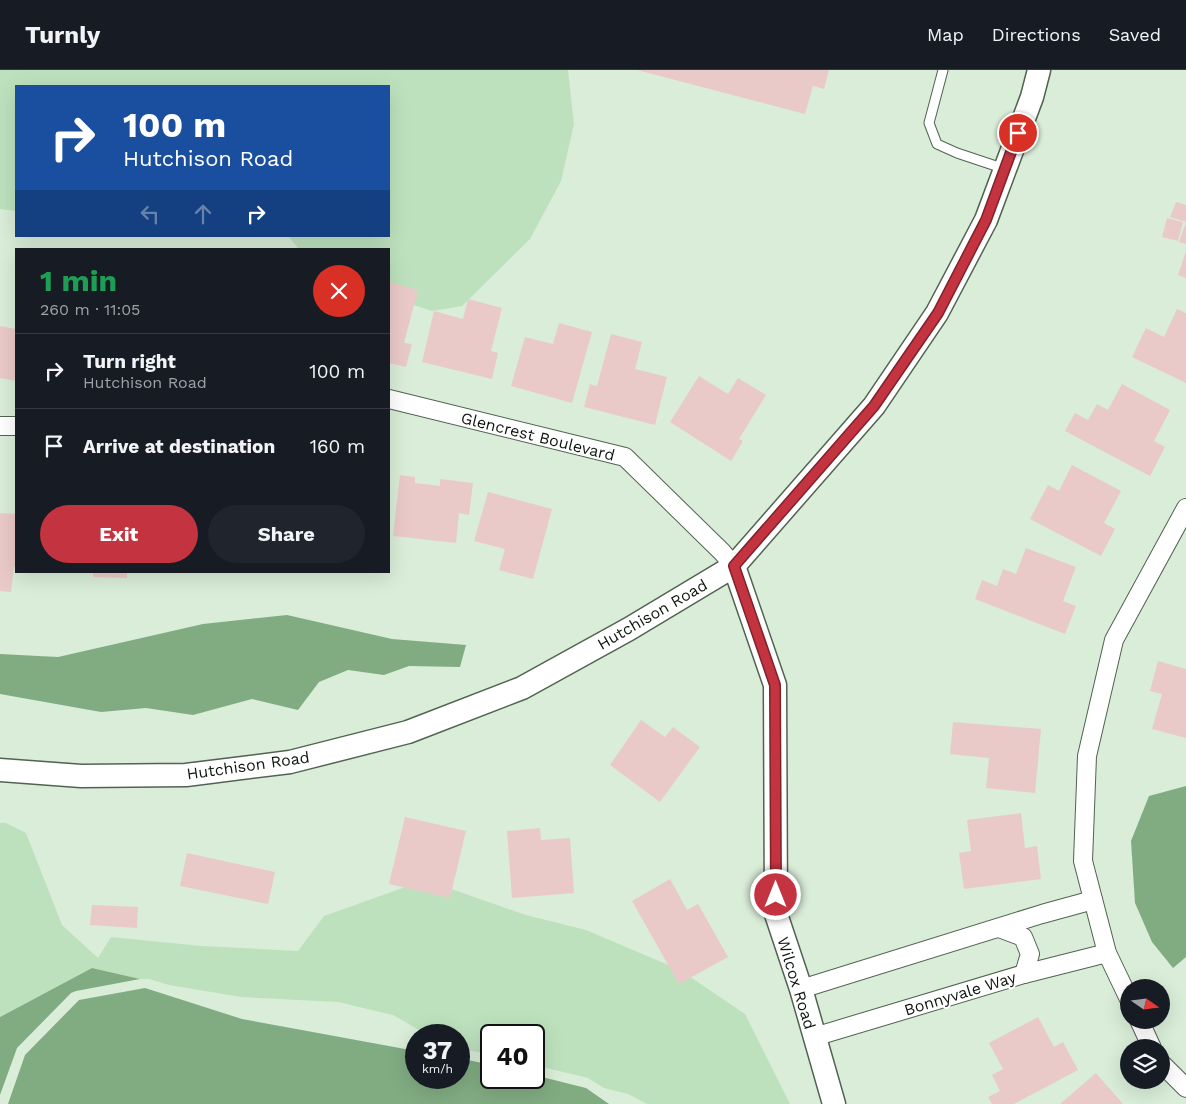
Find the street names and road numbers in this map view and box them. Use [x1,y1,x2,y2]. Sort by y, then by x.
street label: Glencrest Boulevard [459,408,617,465]
street label: Hutchison Road [594,575,711,654]
street label: Hutchison Road [185,747,311,784]
street label: Wilcox Road [773,935,820,1032]
street label: Bonnyvale Way [902,967,1019,1019]

